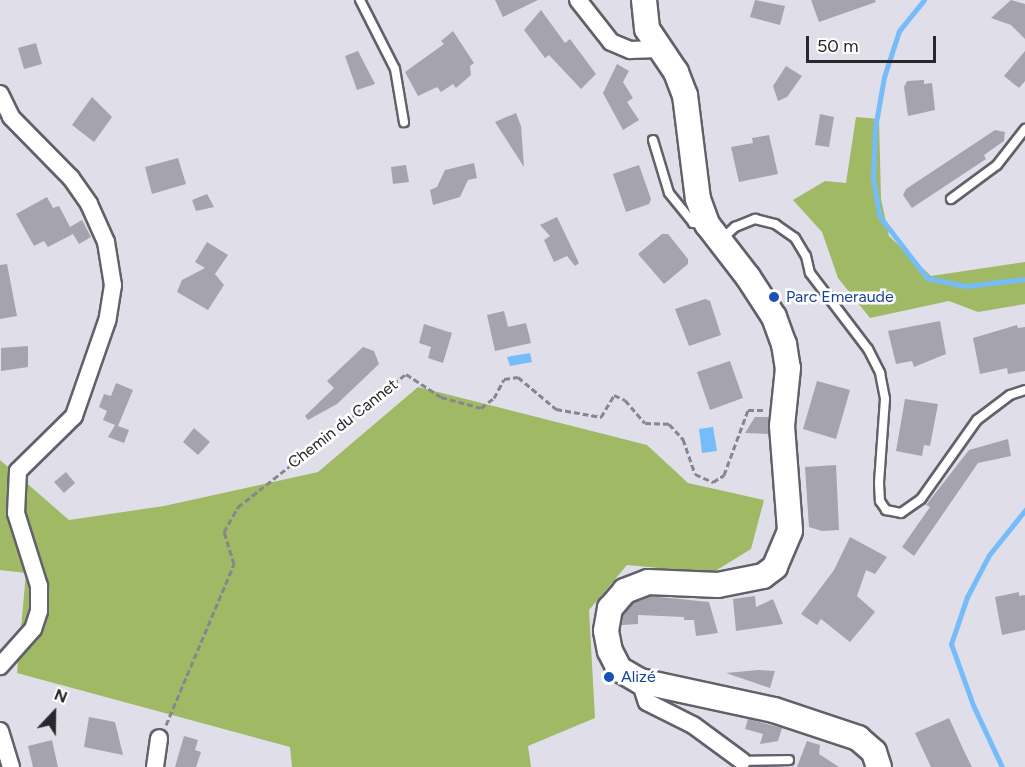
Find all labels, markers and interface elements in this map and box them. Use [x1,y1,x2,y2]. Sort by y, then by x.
scale bar [809,24,940,62]
text: 50 m [817,35,859,57]
place label: Parc Emeraude [786,287,894,307]
marker: Parc Emeraude [767,290,781,304]
street label: Chemin du Cannet [284,375,402,473]
place label: Alizé [621,667,656,687]
marker: Alizé [602,670,616,684]
north arrow [24,683,84,743]
text: N [52,685,70,707]

